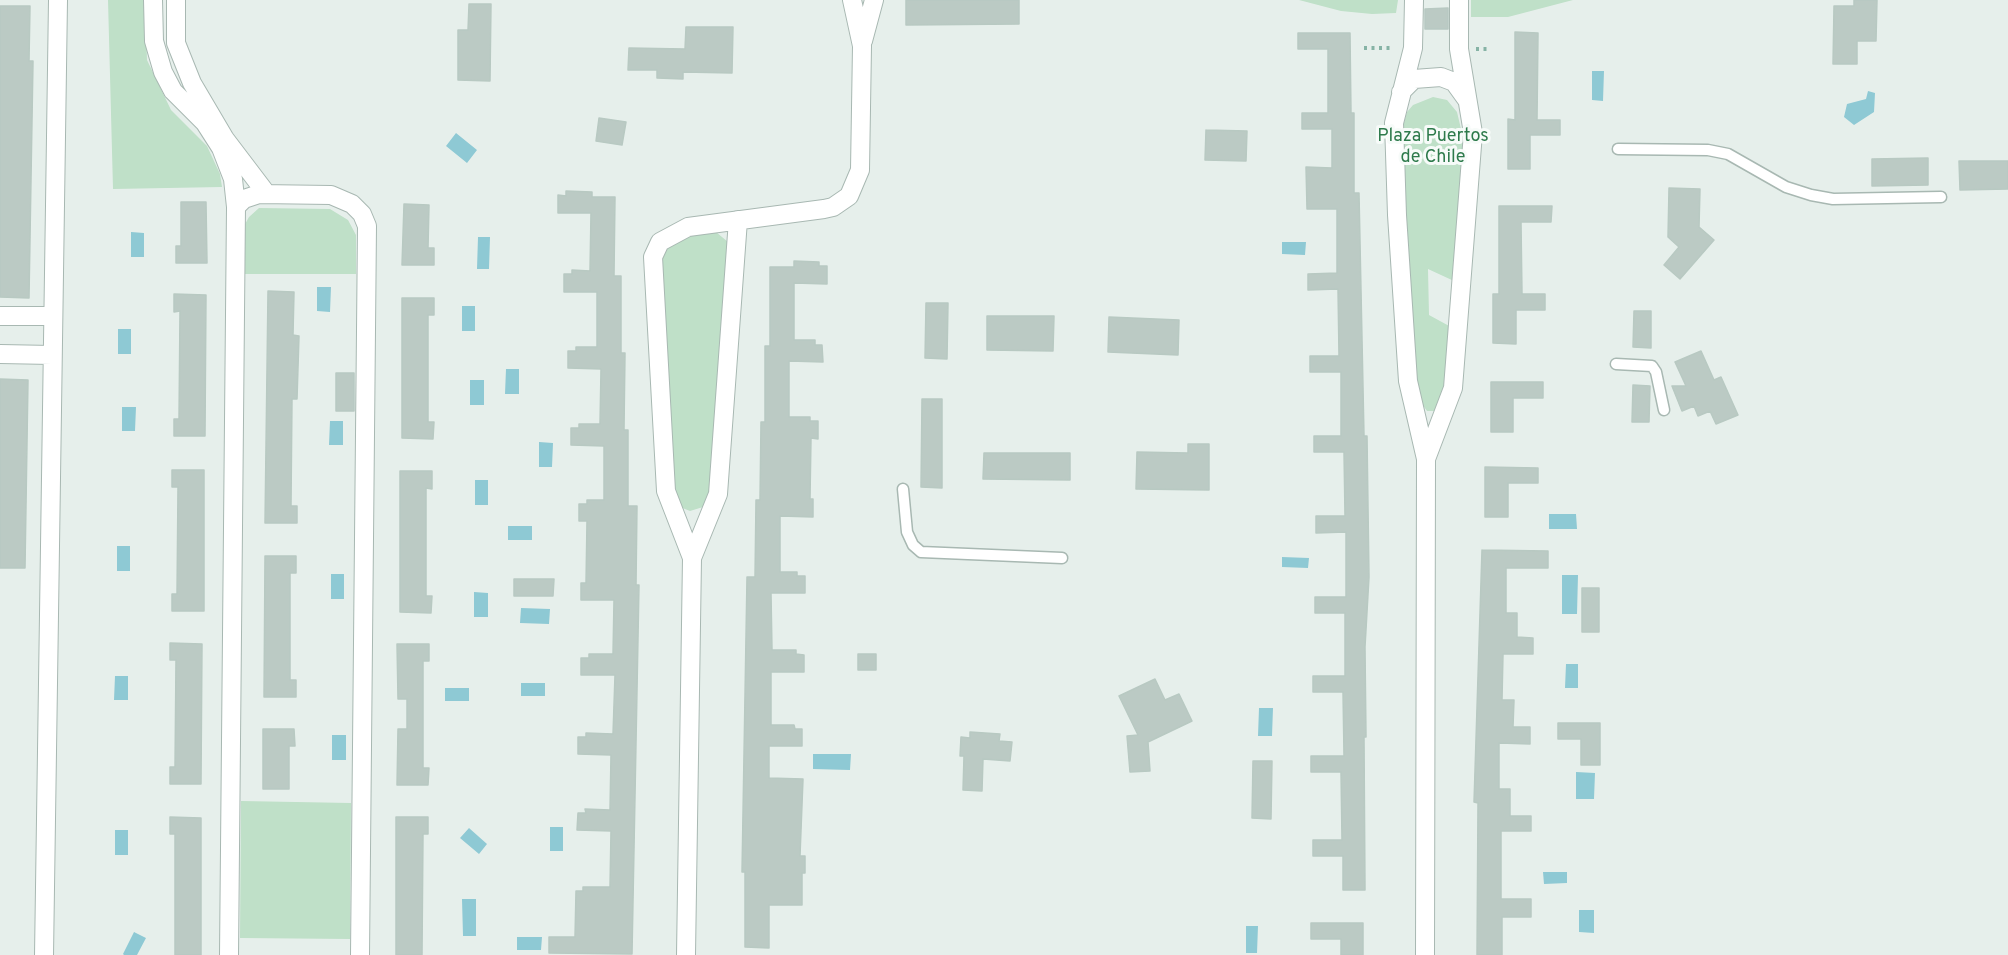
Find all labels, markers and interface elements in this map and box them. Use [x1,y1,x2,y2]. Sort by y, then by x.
park label: Plaza Puertos de Chile [1377,126,1489,168]

